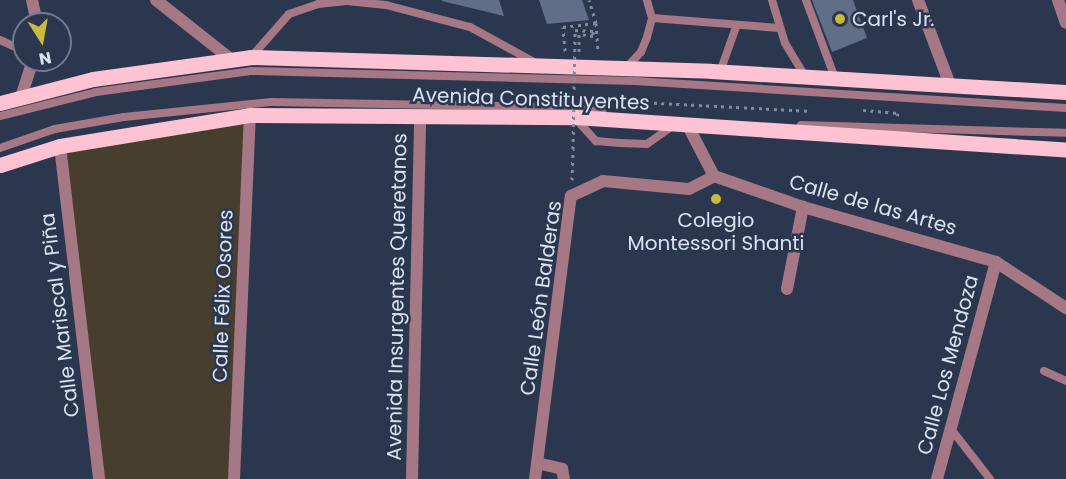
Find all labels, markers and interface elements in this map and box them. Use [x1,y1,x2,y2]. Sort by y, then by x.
place label: Carl's Jr. [852,7,935,31]
north arrow [12,12,72,72]
marker: Carl's Jr. [833,12,847,26]
text: N [37,46,53,71]
street label: Avenida Constituyentes [412,83,650,115]
street label: Avenida Insurgentes Queretanos [382,133,412,461]
street label: Calle de las Artes [787,170,959,240]
marker: Colegio Montessori Shanti [709,192,723,206]
street label: Calle León Balderas [515,199,567,397]
place label: Colegio Montessori Shanti [628,208,804,255]
street label: Calle Félix Osores [208,209,238,383]
street label: Calle Mariscal y Piña [36,212,84,418]
street label: Calle Los Mendoza [912,272,984,458]

